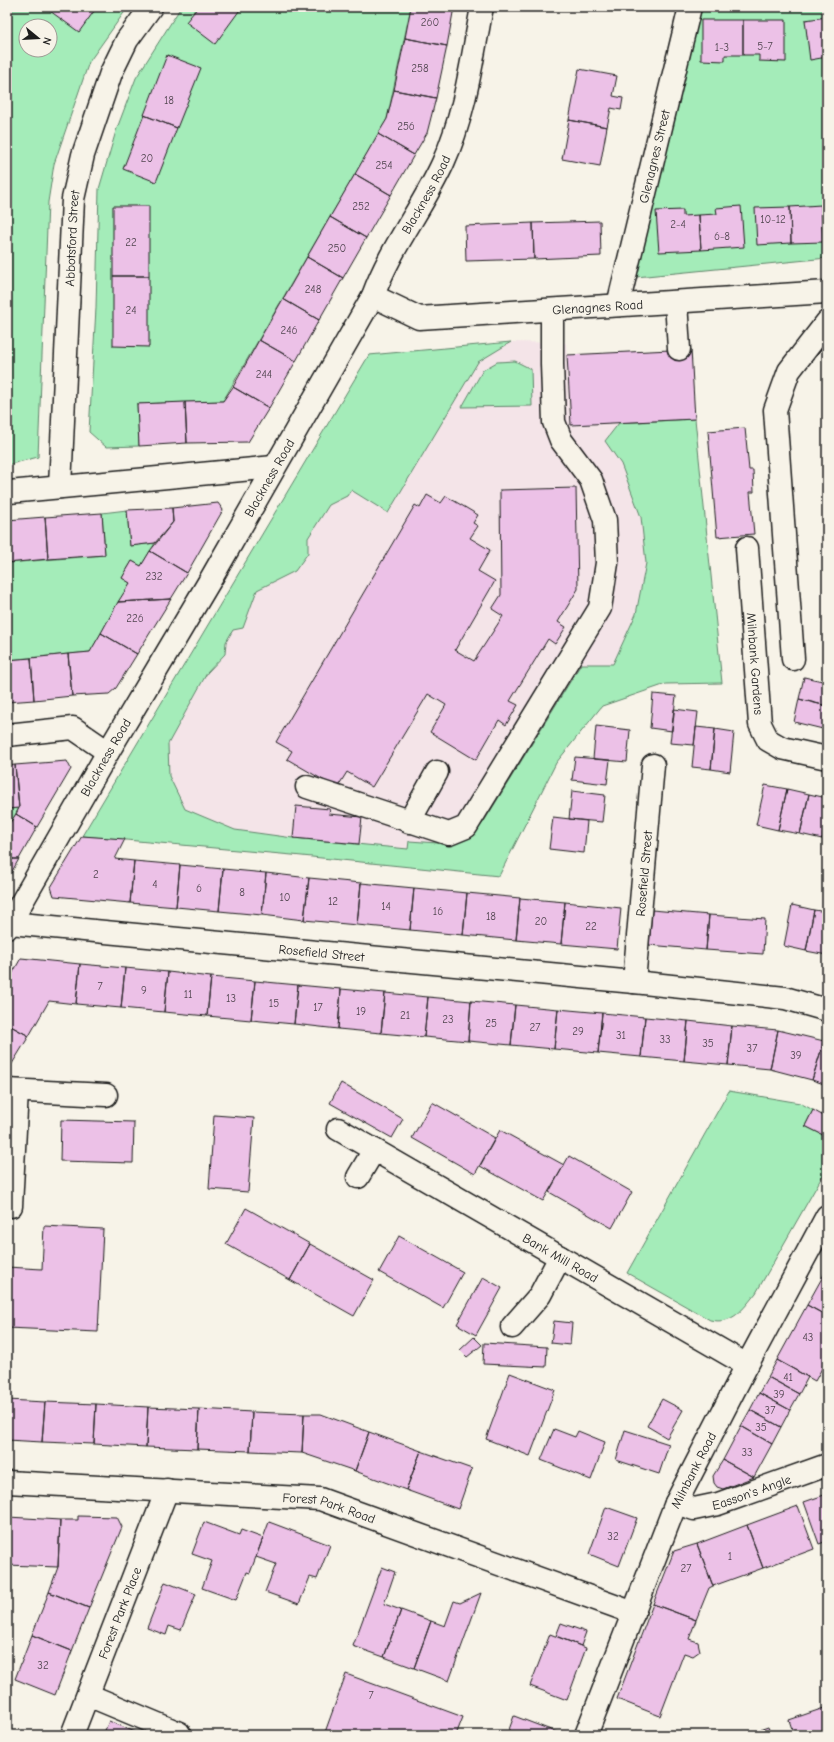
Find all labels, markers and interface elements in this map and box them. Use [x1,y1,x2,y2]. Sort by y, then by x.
house number: 260 [421,16,439,29]
north arrow [18,18,58,58]
text: N [40,36,54,46]
house number: 5-7 [757,40,773,53]
house number: 1-3 [715,41,729,54]
house number: 258 [411,62,429,75]
house number: 18 [164,94,174,107]
street label: Glenagnes Street [635,107,673,204]
house number: 256 [397,120,415,133]
house number: 20 [141,152,153,165]
street label: Blackness Road [398,153,453,236]
house number: 254 [375,159,393,172]
street label: Abbotsford Street [62,187,83,287]
house number: 252 [352,200,370,213]
house number: 10-12 [760,213,786,226]
house number: 2-4 [670,218,686,231]
house number: 6-8 [714,230,730,243]
house number: 22 [125,236,137,249]
house number: 250 [328,242,346,255]
house number: 248 [305,283,322,296]
street label: Glenagnes Road [552,296,644,317]
house number: 24 [125,304,137,317]
house number: 246 [281,324,298,337]
house number: 244 [256,368,272,381]
street label: Blackness Road [241,436,297,519]
house number: 232 [145,570,163,583]
house number: 226 [126,612,144,625]
street label: Milnbank Gardens [744,612,767,715]
street label: Blackness Road [77,716,134,799]
street label: Rosefield Street [632,829,655,917]
house number: 2 [93,868,99,881]
house number: 4 [152,878,158,891]
house number: 6 [196,882,202,895]
house number: 8 [239,886,245,899]
house number: 10 [279,891,291,904]
house number: 12 [328,895,338,908]
house number: 14 [381,900,391,913]
house number: 16 [433,905,443,918]
house number: 18 [486,910,496,923]
house number: 20 [535,915,547,928]
house number: 22 [585,920,597,933]
street label: Rosefield Street [278,941,366,964]
house number: 7 [97,980,103,993]
house number: 9 [141,984,147,997]
house number: 11 [184,988,192,1001]
house number: 13 [226,992,236,1005]
house number: 15 [269,997,279,1010]
house number: 17 [313,1001,323,1014]
house number: 19 [356,1005,366,1018]
house number: 21 [400,1009,410,1022]
house number: 23 [442,1013,454,1026]
house number: 25 [485,1017,497,1030]
house number: 27 [530,1021,540,1034]
house number: 29 [572,1025,584,1038]
house number: 31 [616,1029,626,1042]
house number: 33 [659,1033,671,1046]
house number: 35 [702,1037,714,1050]
house number: 37 [747,1042,757,1055]
house number: 39 [790,1049,802,1062]
street label: Bank Mill Road [520,1230,601,1285]
house number: 43 [803,1331,813,1344]
house number: 41 [783,1371,793,1384]
house number: 39 [773,1388,785,1401]
house number: 37 [765,1404,775,1417]
house number: 35 [755,1421,767,1434]
street label: Milnbank Road [667,1429,719,1511]
house number: 33 [741,1446,753,1459]
street label: Easson's Angle [711,1471,793,1513]
street label: Forest Park Road [282,1489,378,1526]
house number: 32 [607,1530,619,1543]
house number: 1 [728,1550,732,1563]
house number: 27 [681,1562,691,1575]
street label: Forest Park Place [95,1564,144,1661]
house number: 32 [37,1659,49,1672]
house number: 7 [368,1689,374,1702]

